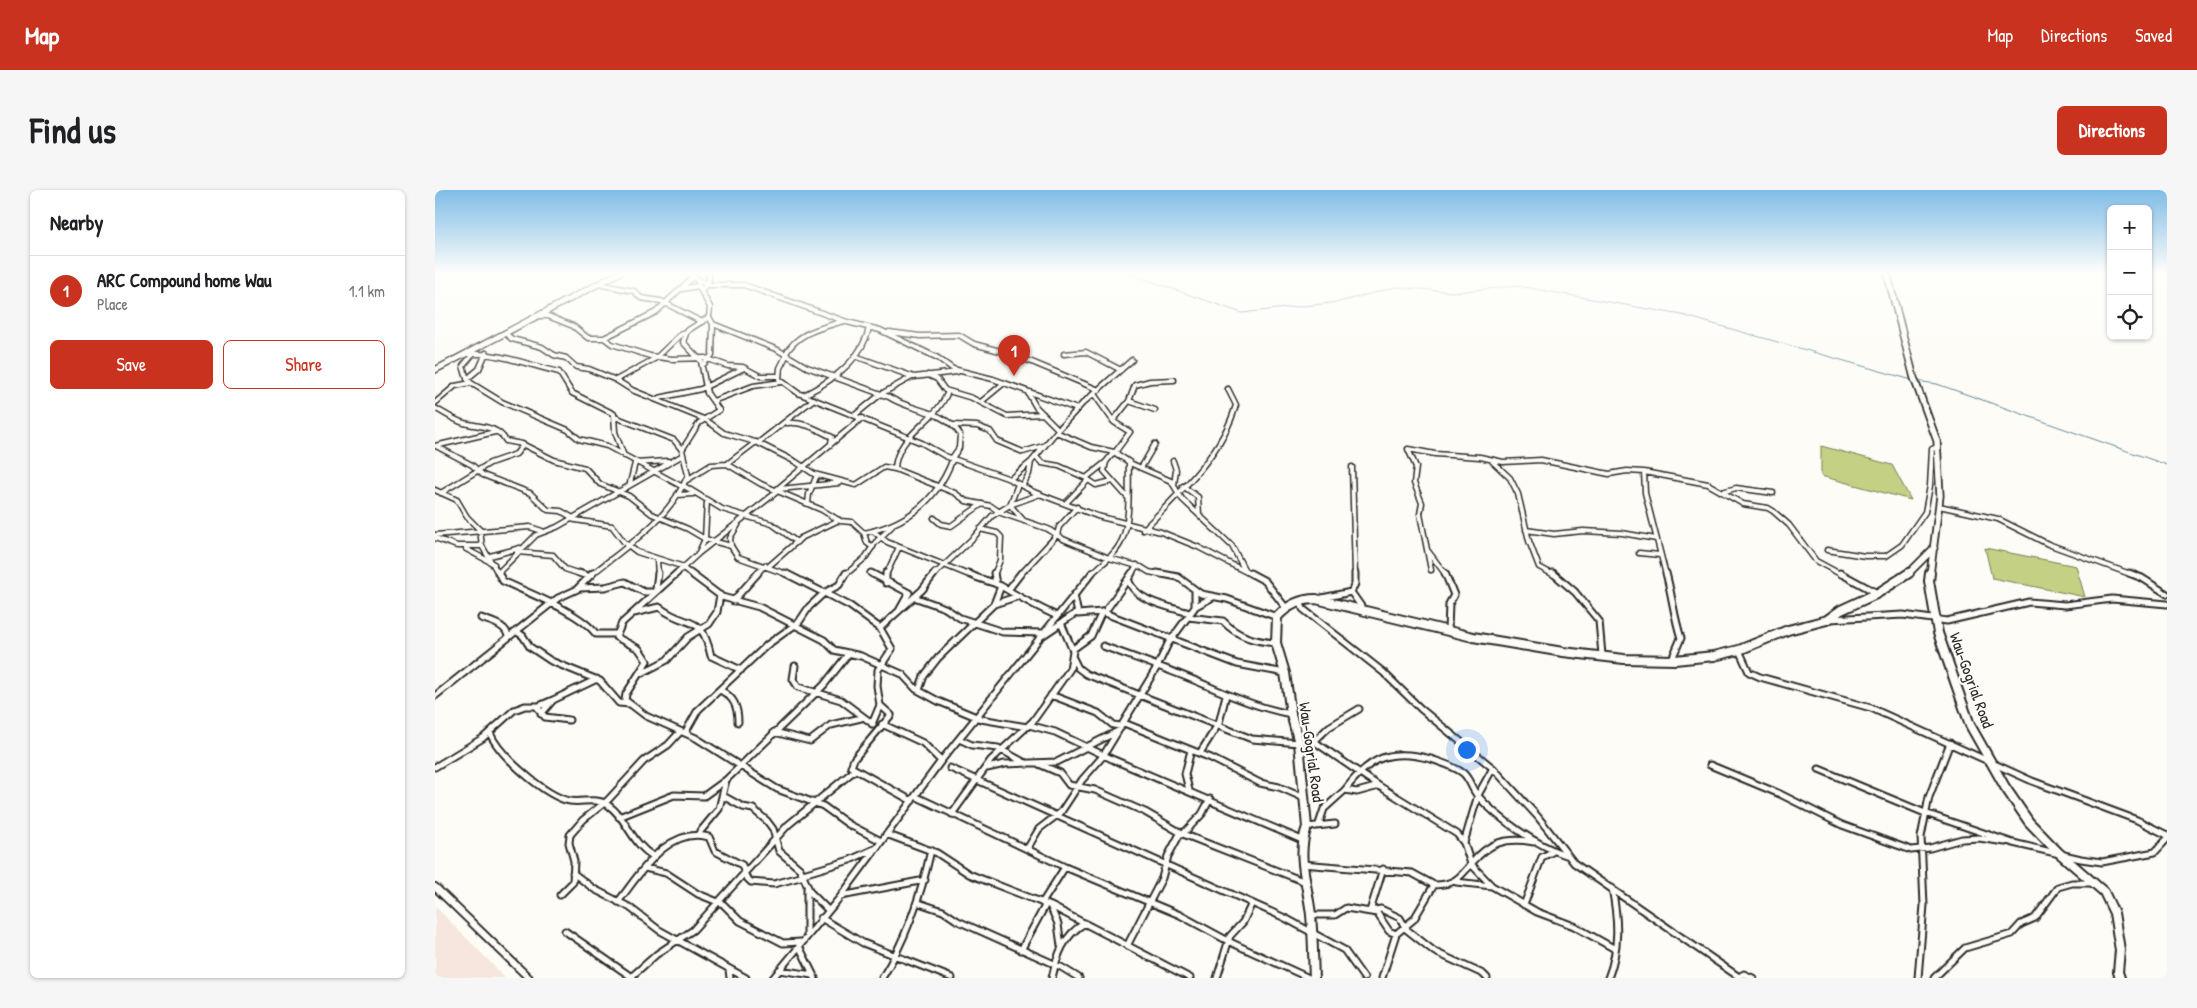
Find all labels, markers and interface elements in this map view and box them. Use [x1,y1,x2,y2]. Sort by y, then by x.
text: Map [25,19,59,51]
text: Map [1988,23,2013,48]
text: Directions [2041,23,2107,48]
text: Saved [2135,23,2172,48]
button: Directions [2057,106,2167,155]
text: Find us [30,107,116,154]
map controls [2107,205,2152,340]
button: + [2107,205,2152,250]
text: Nearby [50,208,103,237]
button: − [2107,250,2152,295]
text: ARC Compound home Wau [97,267,272,293]
text: 1 [63,280,69,302]
text: 1.1 km [349,280,385,302]
text: Place [97,293,128,315]
button: locate [2107,295,2152,340]
pin: 1 [998,335,1030,376]
button: Save [50,340,213,389]
button: Share [223,340,385,389]
street label: Wau-Gogrial Road [1944,629,2000,731]
street label: Wau-Gogrial Road [1294,701,1330,803]
your location [1454,737,1480,763]

